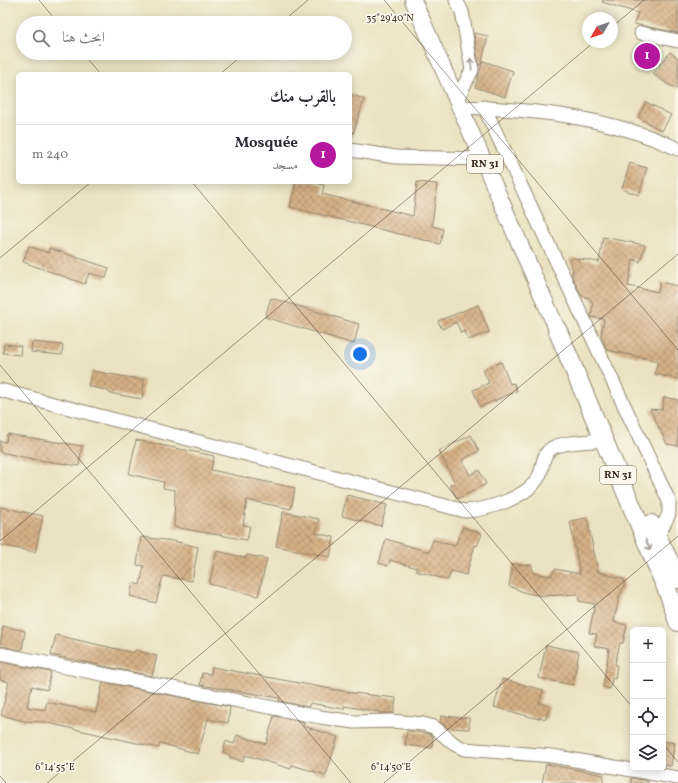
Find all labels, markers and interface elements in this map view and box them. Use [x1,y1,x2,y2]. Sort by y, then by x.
text: 35°29'40"N [366,11,414,25]
north arrow [582,12,618,48]
search box [16,16,352,60]
icon: search [30,27,52,49]
text: ابحث هنا [62,28,105,49]
pin: 1 [634,41,660,71]
one-way arrow [467,58,475,71]
text: بالقرب منك [270,86,336,109]
text: Mosquée [235,133,298,154]
text: 240 m [32,146,68,164]
text: 1 [320,146,326,164]
road number: RN 31 [467,155,503,173]
text: مسجد [272,157,298,175]
your location [350,344,370,364]
road number: RN 31 [600,466,636,484]
one-way arrow [645,539,652,551]
map controls [630,627,666,771]
button: + [630,627,666,663]
button: − [630,663,666,699]
button: locate [630,699,666,735]
button: layers [630,735,666,771]
text: 6°14'55"E [35,760,75,774]
text: 6°14'50"E [371,760,411,774]

